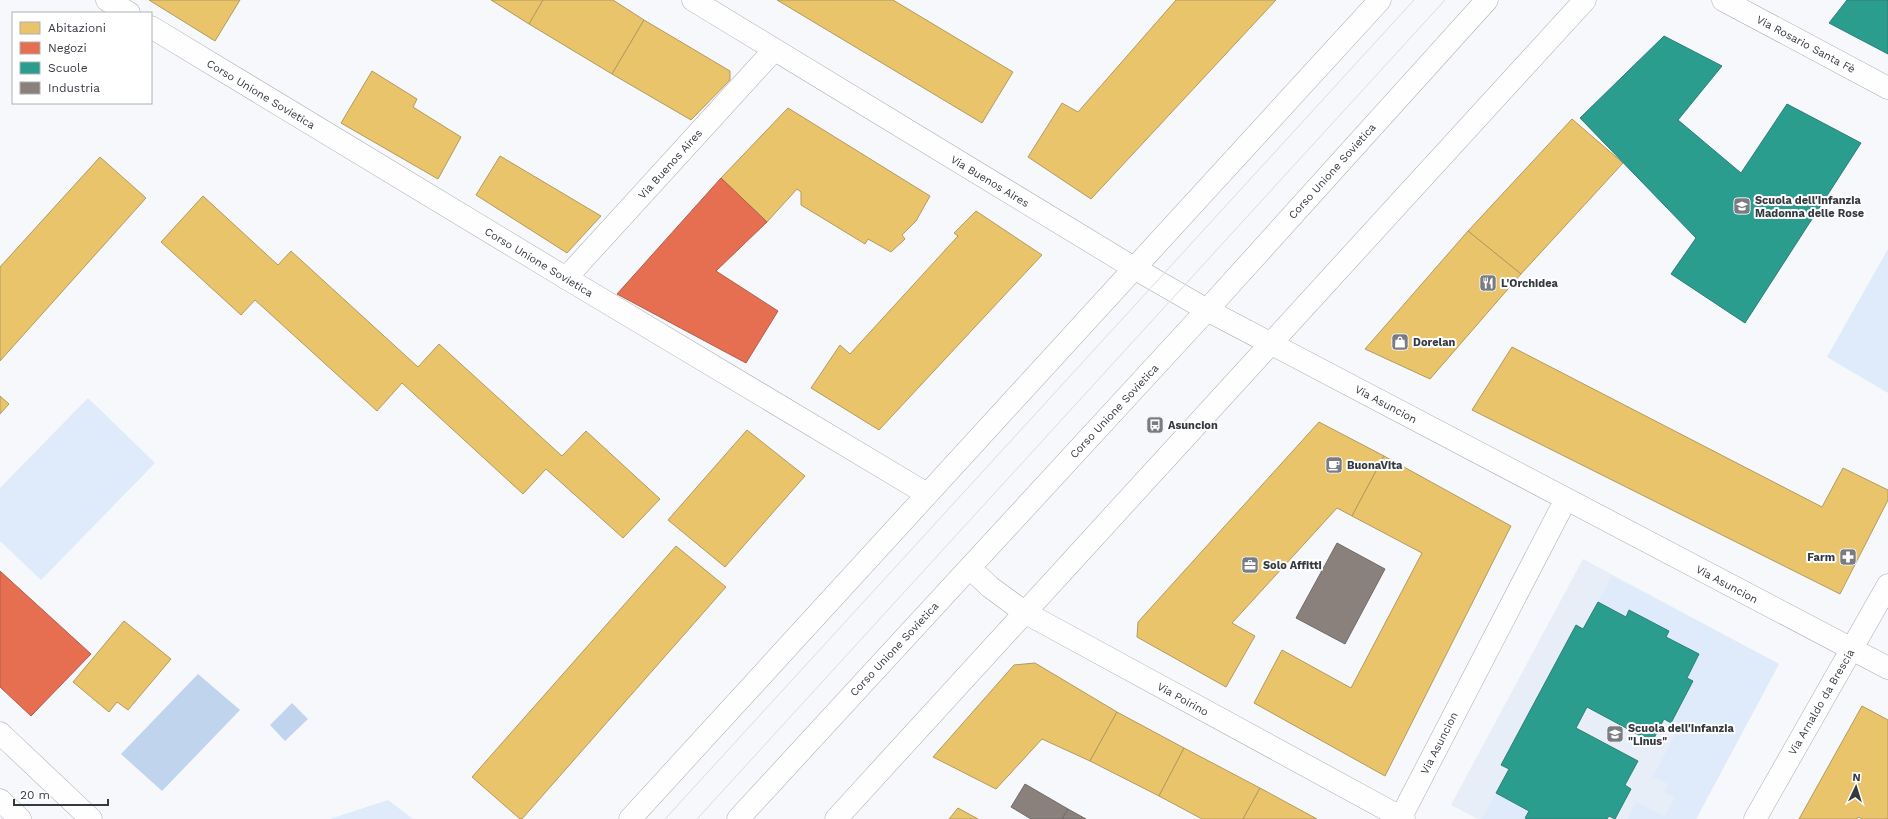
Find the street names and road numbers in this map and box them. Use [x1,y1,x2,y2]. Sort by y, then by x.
street label: Via Rosario Santa Fè [1754,13,1857,76]
street label: Corso Unione Sovietica [204,57,317,132]
street label: Corso Unione Sovietica [1286,121,1379,222]
street label: Via Buenos Aires [636,127,705,202]
street label: Via Buenos Aires [948,153,1032,210]
street label: Corso Unione Sovietica [482,225,595,300]
street label: Corso Unione Sovietica [1067,362,1161,461]
street label: Via Asuncion [1353,383,1419,426]
street label: Via Asuncion [1694,563,1760,606]
street label: Corso Unione Sovietica [847,600,941,699]
street label: Via Arnaldo da Brescia [1786,647,1857,758]
street label: Via Poirino [1155,680,1211,719]
street label: Via Asuncion [1418,710,1461,777]

